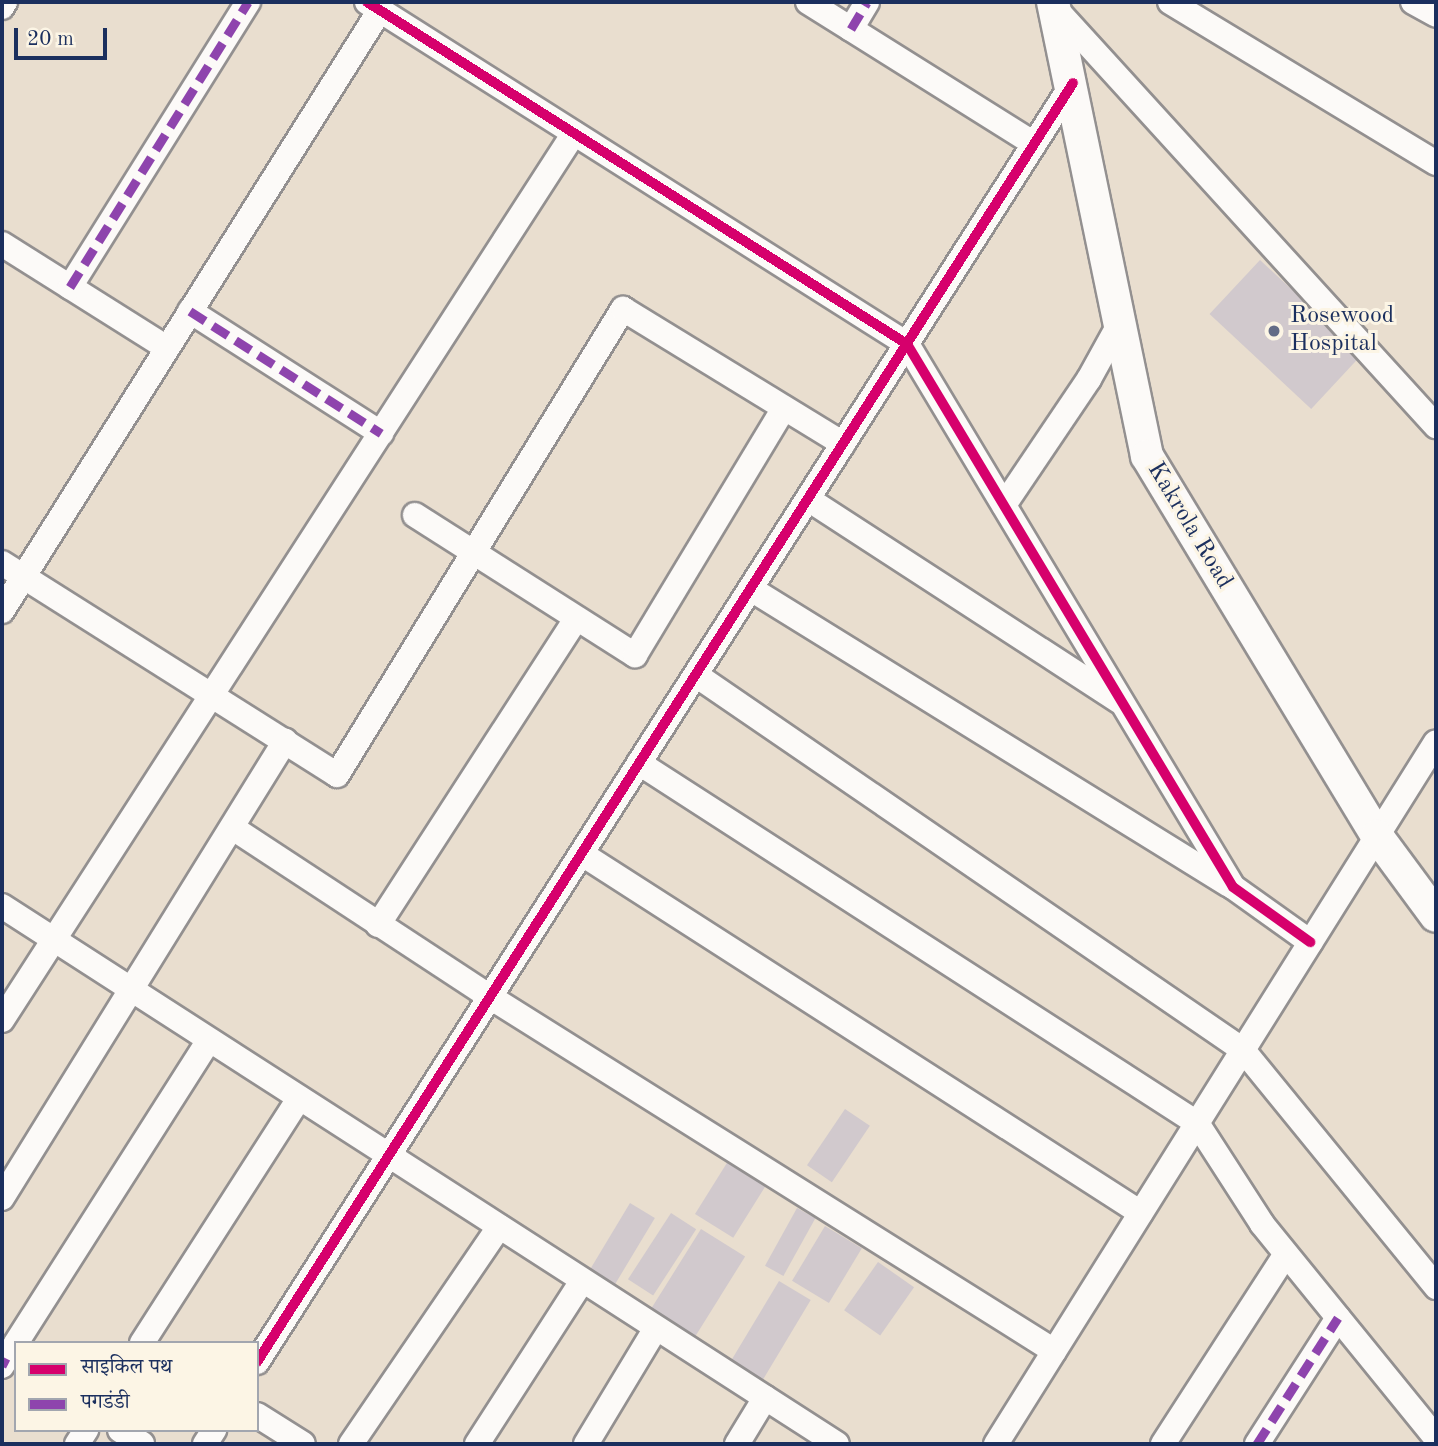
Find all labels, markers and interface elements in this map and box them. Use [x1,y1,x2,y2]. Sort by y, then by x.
scale bar [18,14,110,58]
text: 20 m [27,29,74,50]
place label: Rosewood Hospital [1290,303,1394,359]
marker: Rosewood Hospital [1264,321,1284,341]
street label: Kakrola Road [1140,457,1238,595]
legend [14,1341,259,1432]
text: साइकिल पथ [81,1357,172,1378]
text: पगडंडी [81,1392,130,1413]

